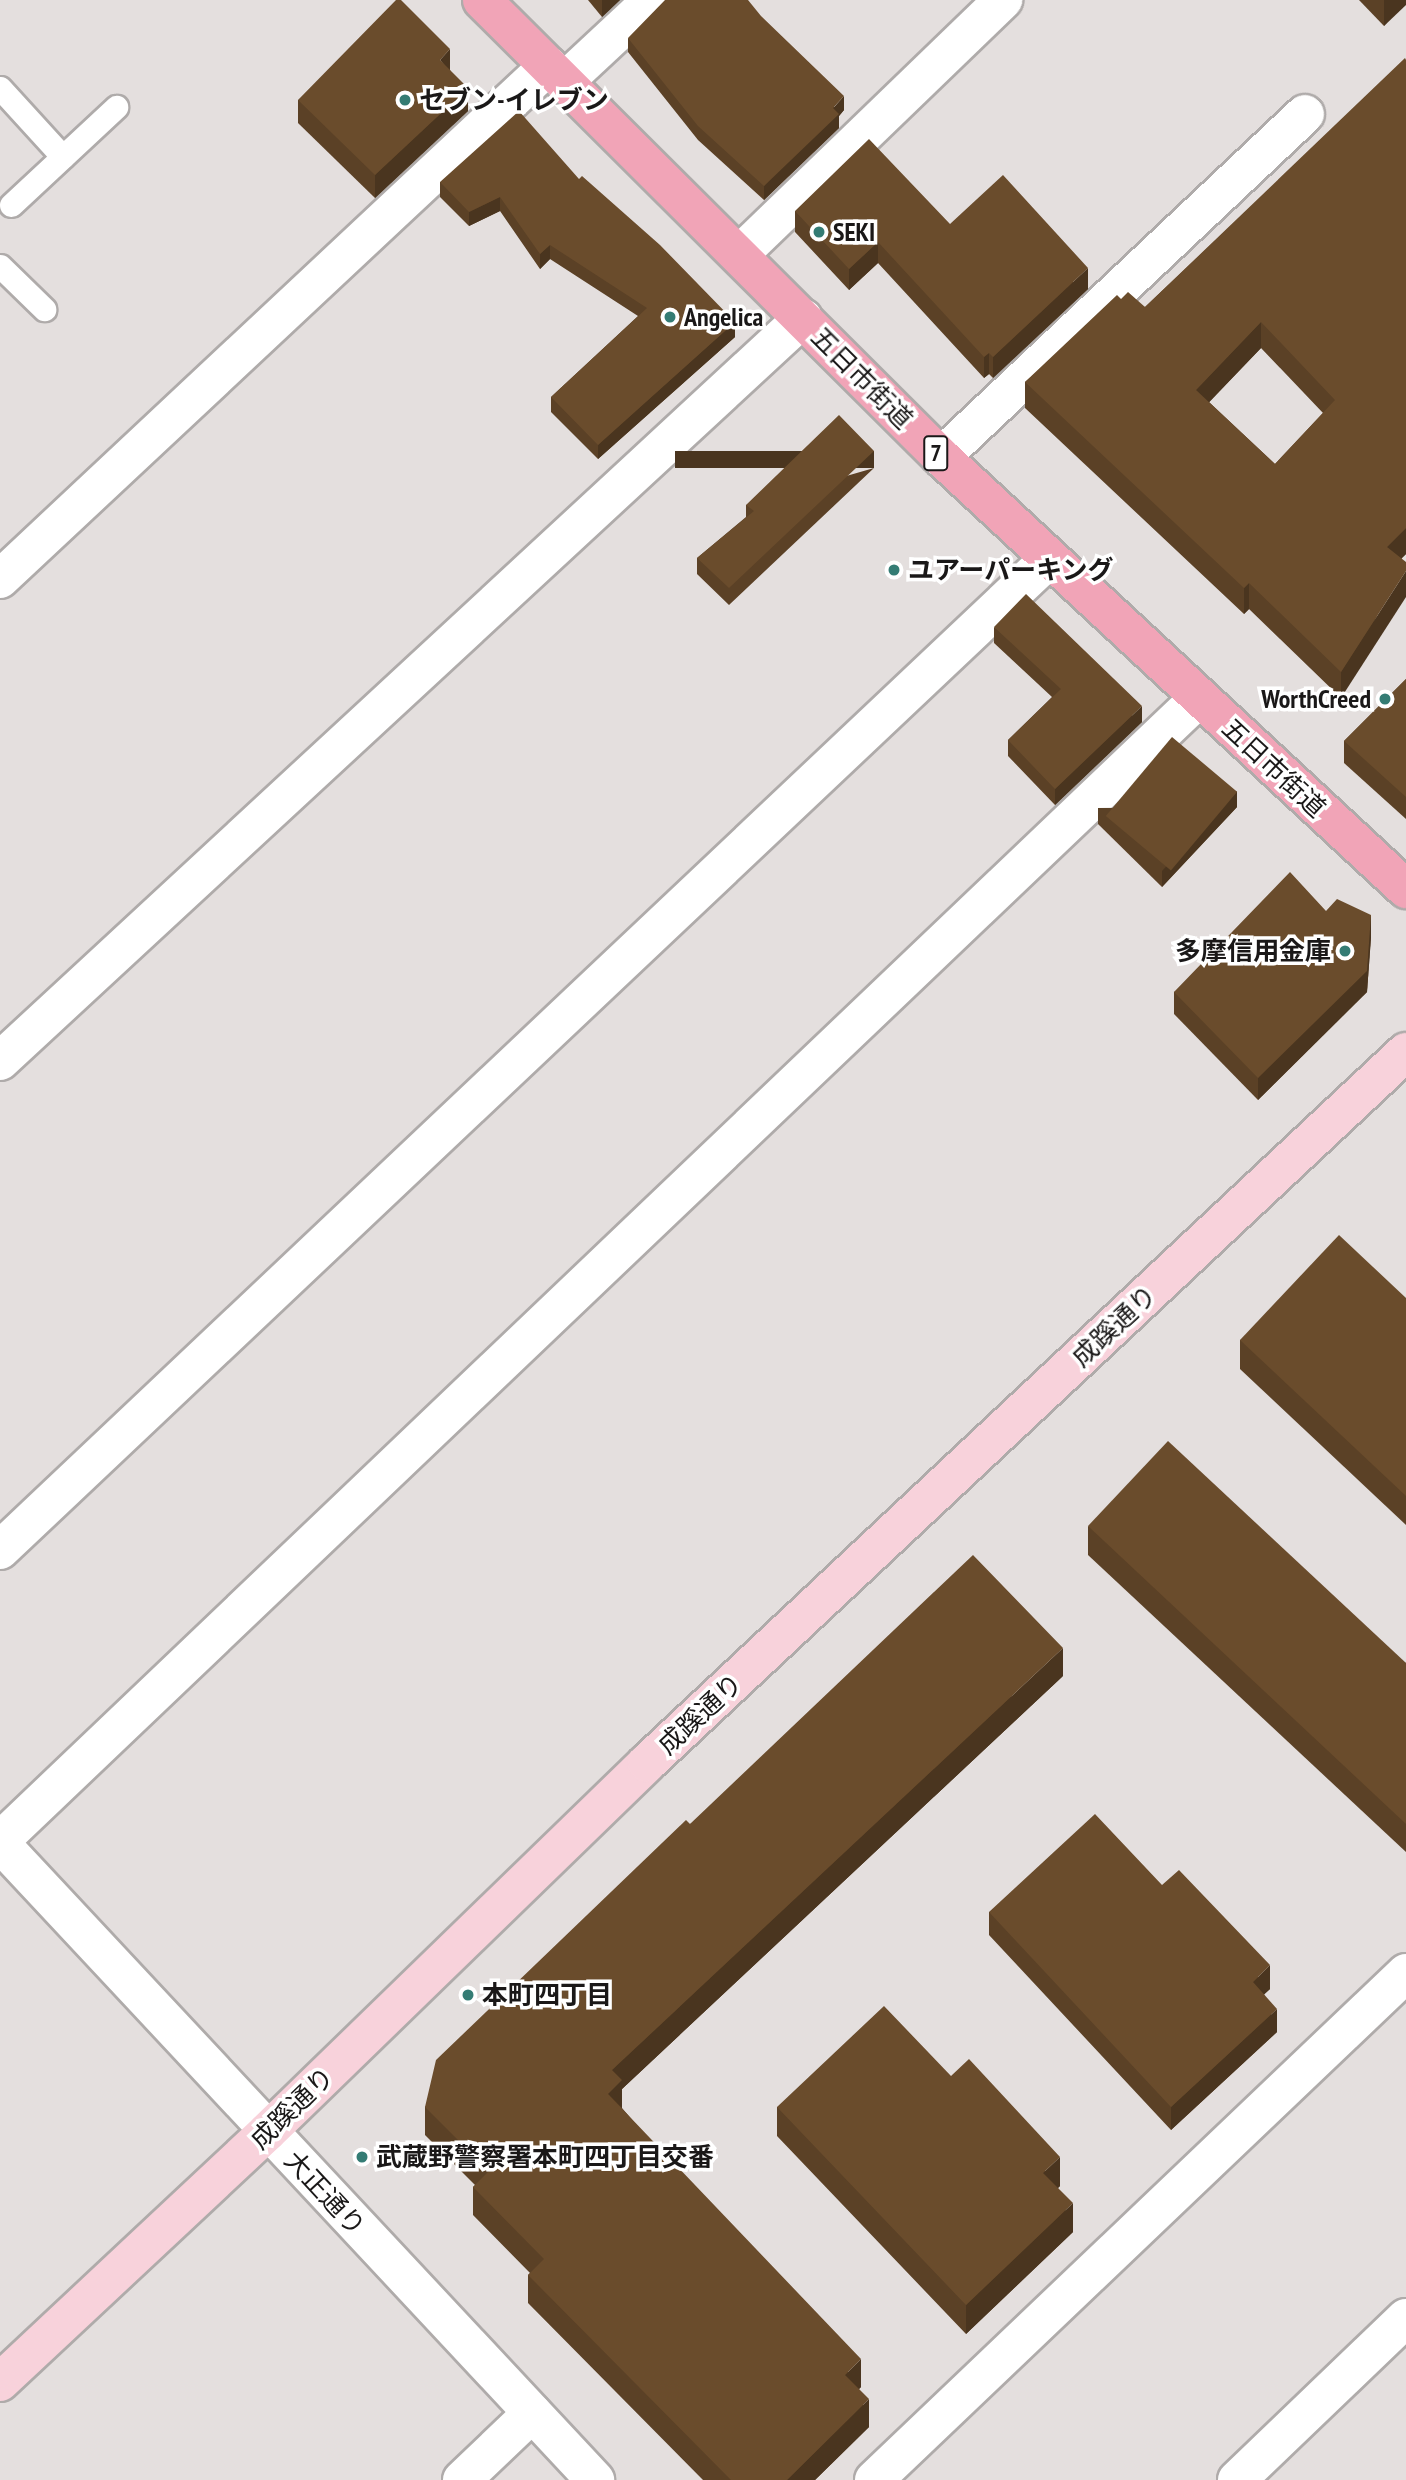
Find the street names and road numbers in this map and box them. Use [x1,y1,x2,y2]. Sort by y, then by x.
street label: 五日市街道 [805,321,919,435]
road number: 7 [922,432,950,474]
street label: 五日市街道 [1216,712,1332,824]
street label: 成蹊通り [1065,1279,1163,1373]
street label: 成蹊通り [651,1667,749,1761]
street label: 成蹊通り [244,2061,340,2155]
street label: 大正通り [278,2144,372,2242]

